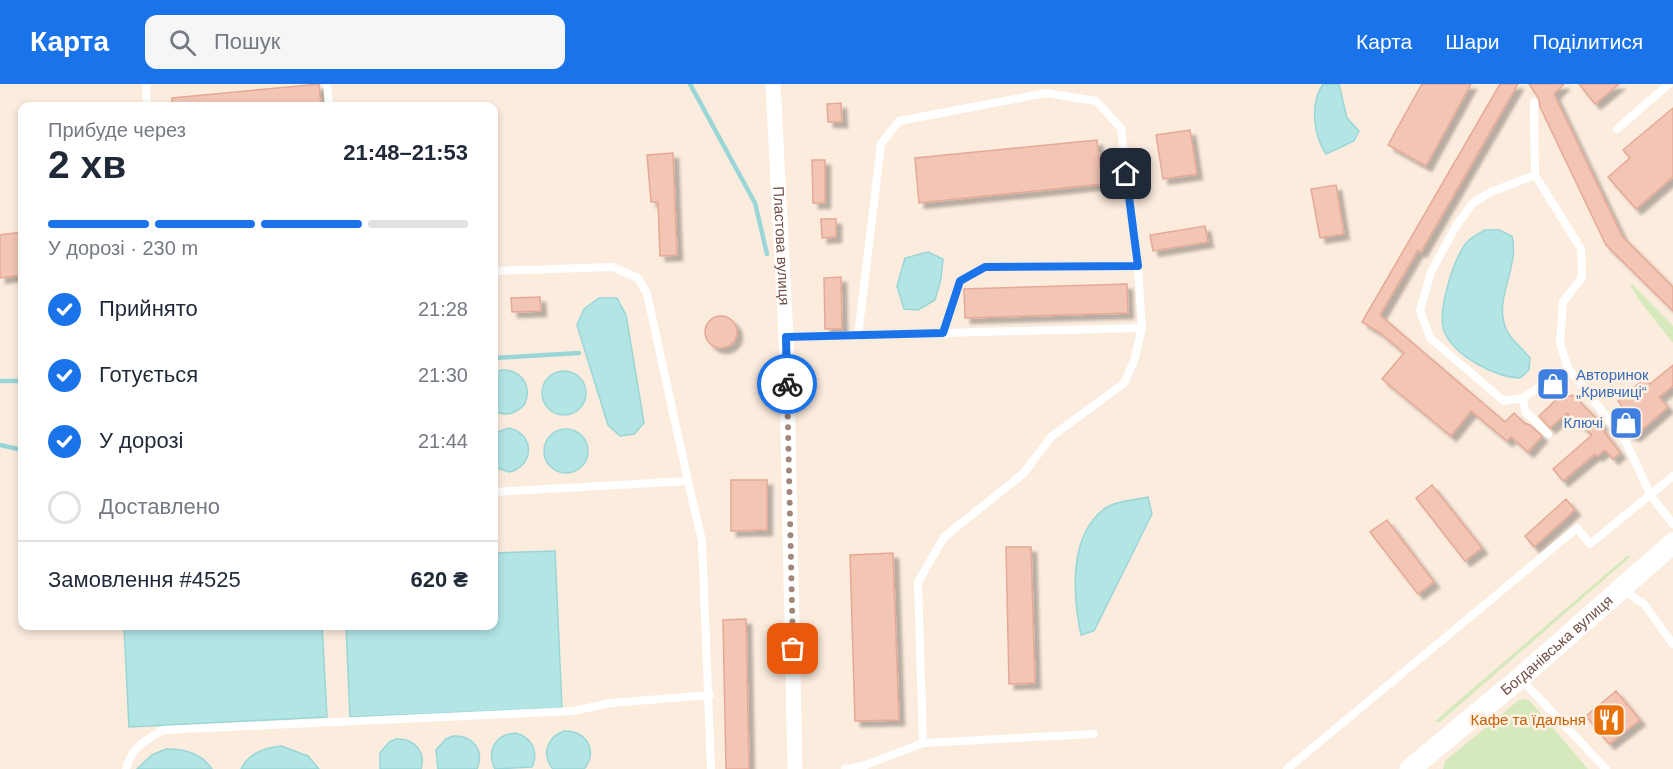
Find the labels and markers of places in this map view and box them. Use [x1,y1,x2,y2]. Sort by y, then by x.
pin [1100,148,1151,199]
shop icon: Авторинок „Кривчиці“ [1535,366,1571,402]
place label: Авторинок „Кривчиці“ [1576,366,1649,400]
shop icon: Ключі [1608,405,1644,441]
place label: Ключі [1563,414,1603,431]
pin [767,623,818,674]
restaurant icon: Кафе та їдальня [1591,702,1627,738]
place label: Кафе та їдальня [1471,711,1586,728]

